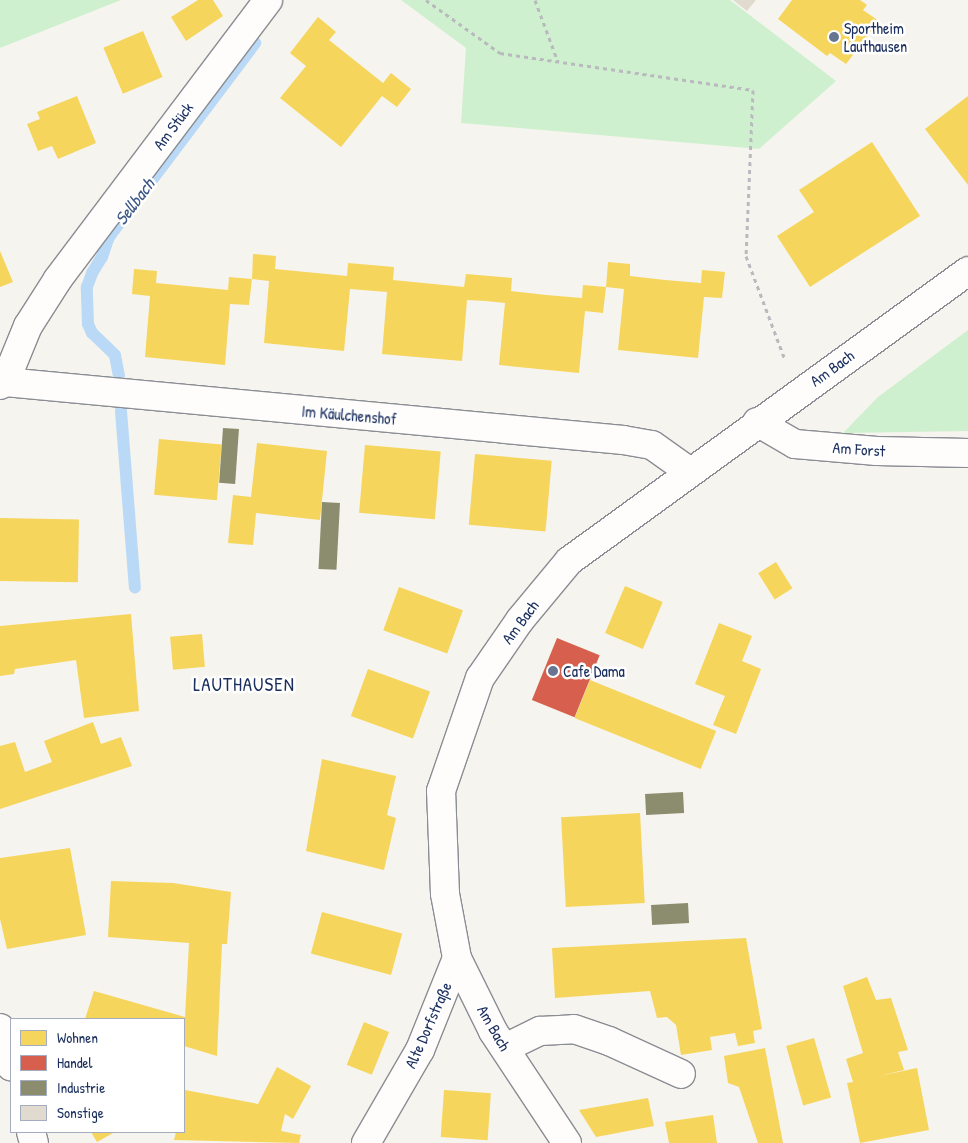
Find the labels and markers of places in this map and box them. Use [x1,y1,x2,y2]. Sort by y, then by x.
place label: Sportheim Lauthausen [844,18,907,56]
marker: Sportheim Lauthausen [828,31,840,43]
place label: Cafe Dama [563,661,625,681]
marker: Cafe Dama [547,665,559,677]

